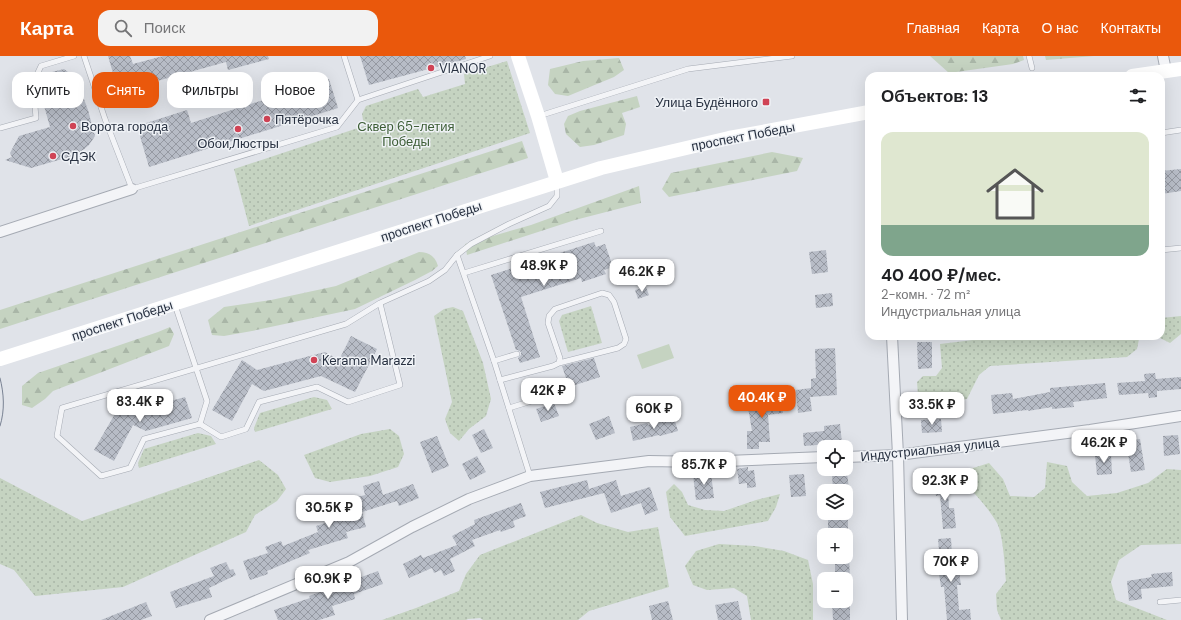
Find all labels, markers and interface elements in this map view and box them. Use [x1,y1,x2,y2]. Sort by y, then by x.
search box [98,10,378,46]
text: Карта [20,16,74,41]
icon: search [112,17,134,39]
text: Поиск [144,18,185,38]
text: Главная [907,19,960,37]
text: Карта [982,19,1019,37]
text: О нас [1041,19,1079,37]
text: Контакты [1101,19,1161,37]
place label: VIANOR [439,60,486,77]
marker: VIANOR [426,63,436,73]
chip: Купить [12,72,84,108]
chip: Снять [92,72,159,108]
chip: Фильтры [167,72,253,108]
chip: Новое [261,72,329,108]
text: Объектов: 13 [881,85,989,107]
icon: filters [1127,85,1149,107]
place label: Улица Будённого [655,94,758,111]
marker: Улица Будённого [761,97,771,107]
place label: Пятёрочка [275,111,339,128]
marker: Пятёрочка [262,114,272,124]
place label: Ворота города [81,118,169,135]
park label: Сквер 65-летия Победы [357,118,455,150]
street label: проспект Победы [690,118,796,155]
marker: Ворота города [68,121,78,131]
marker: Обои,Люстры [233,124,243,134]
place label: Обои,Люстры [197,135,279,152]
place label: СДЭК [61,148,96,165]
marker: СДЭК [48,151,58,161]
icon: home [979,158,1051,230]
street label: проспект Победы [378,197,484,246]
pin: 48.9K ₽ [507,253,581,287]
text: 48.9K ₽ [520,257,568,274]
pin: 46.2K ₽ [605,259,679,293]
text: 46.2K ₽ [618,263,666,280]
text: 40 400 ₽/мес. [881,264,1001,286]
text: 2-комн. · 72 m² [881,286,970,303]
street label: проспект Победы [69,296,175,345]
text: Индустриальная улица [881,303,1021,320]
place label: Kerama Marazzi [322,352,415,369]
marker: Kerama Marazzi [309,355,319,365]
pin: 42K ₽ [520,378,576,412]
text: 42K ₽ [530,382,566,399]
pin: 40.4K ₽ [725,385,799,419]
pin: 83.4K ₽ [103,389,177,423]
text: 40.4K ₽ [738,389,786,406]
pin: 33.5K ₽ [895,392,969,426]
text: 83.4K ₽ [116,393,164,410]
pin: 60K ₽ [626,396,682,430]
text: 33.5K ₽ [908,396,956,413]
text: 60K ₽ [635,400,673,417]
pin: 46.2K ₽ [1067,430,1141,464]
street label: Индустриальная улица [860,434,1001,465]
text: 46.2K ₽ [1080,434,1128,451]
map controls [817,440,853,608]
button: locate [817,440,853,476]
pin: 85.7K ₽ [667,452,741,486]
text: 85.7K ₽ [681,456,727,473]
pin: 92.3K ₽ [908,468,982,502]
text: 92.3K ₽ [922,472,968,489]
button: layers [817,484,853,520]
pin: 30.5K ₽ [292,495,366,529]
text: 30.5K ₽ [305,499,353,516]
button: + [817,528,853,564]
pin: 70K ₽ [923,549,979,583]
text: 70K ₽ [933,553,969,570]
pin: 60.9K ₽ [291,566,365,600]
text: 60.9K ₽ [304,570,352,587]
button: − [817,572,853,608]

